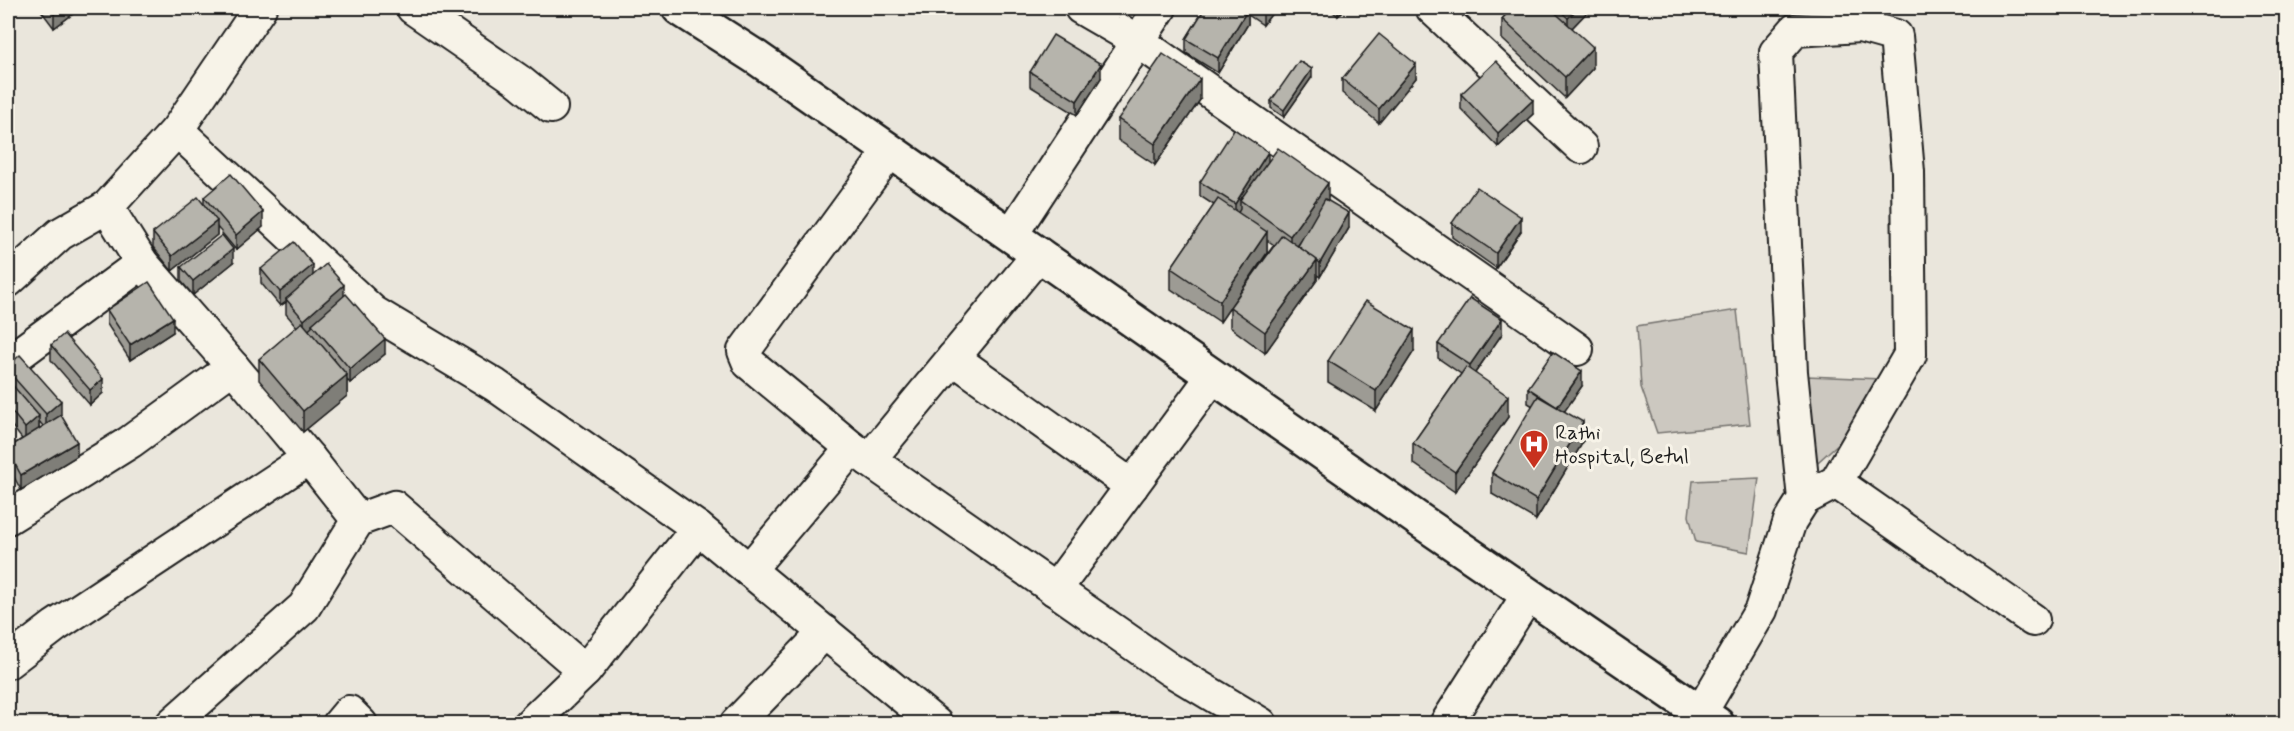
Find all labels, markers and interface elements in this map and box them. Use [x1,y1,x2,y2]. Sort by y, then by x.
place label: Rathi Hospital, Betul [1555,419,1689,471]
hospital icon: Rathi Hospital, Betul [1518,428,1550,470]

